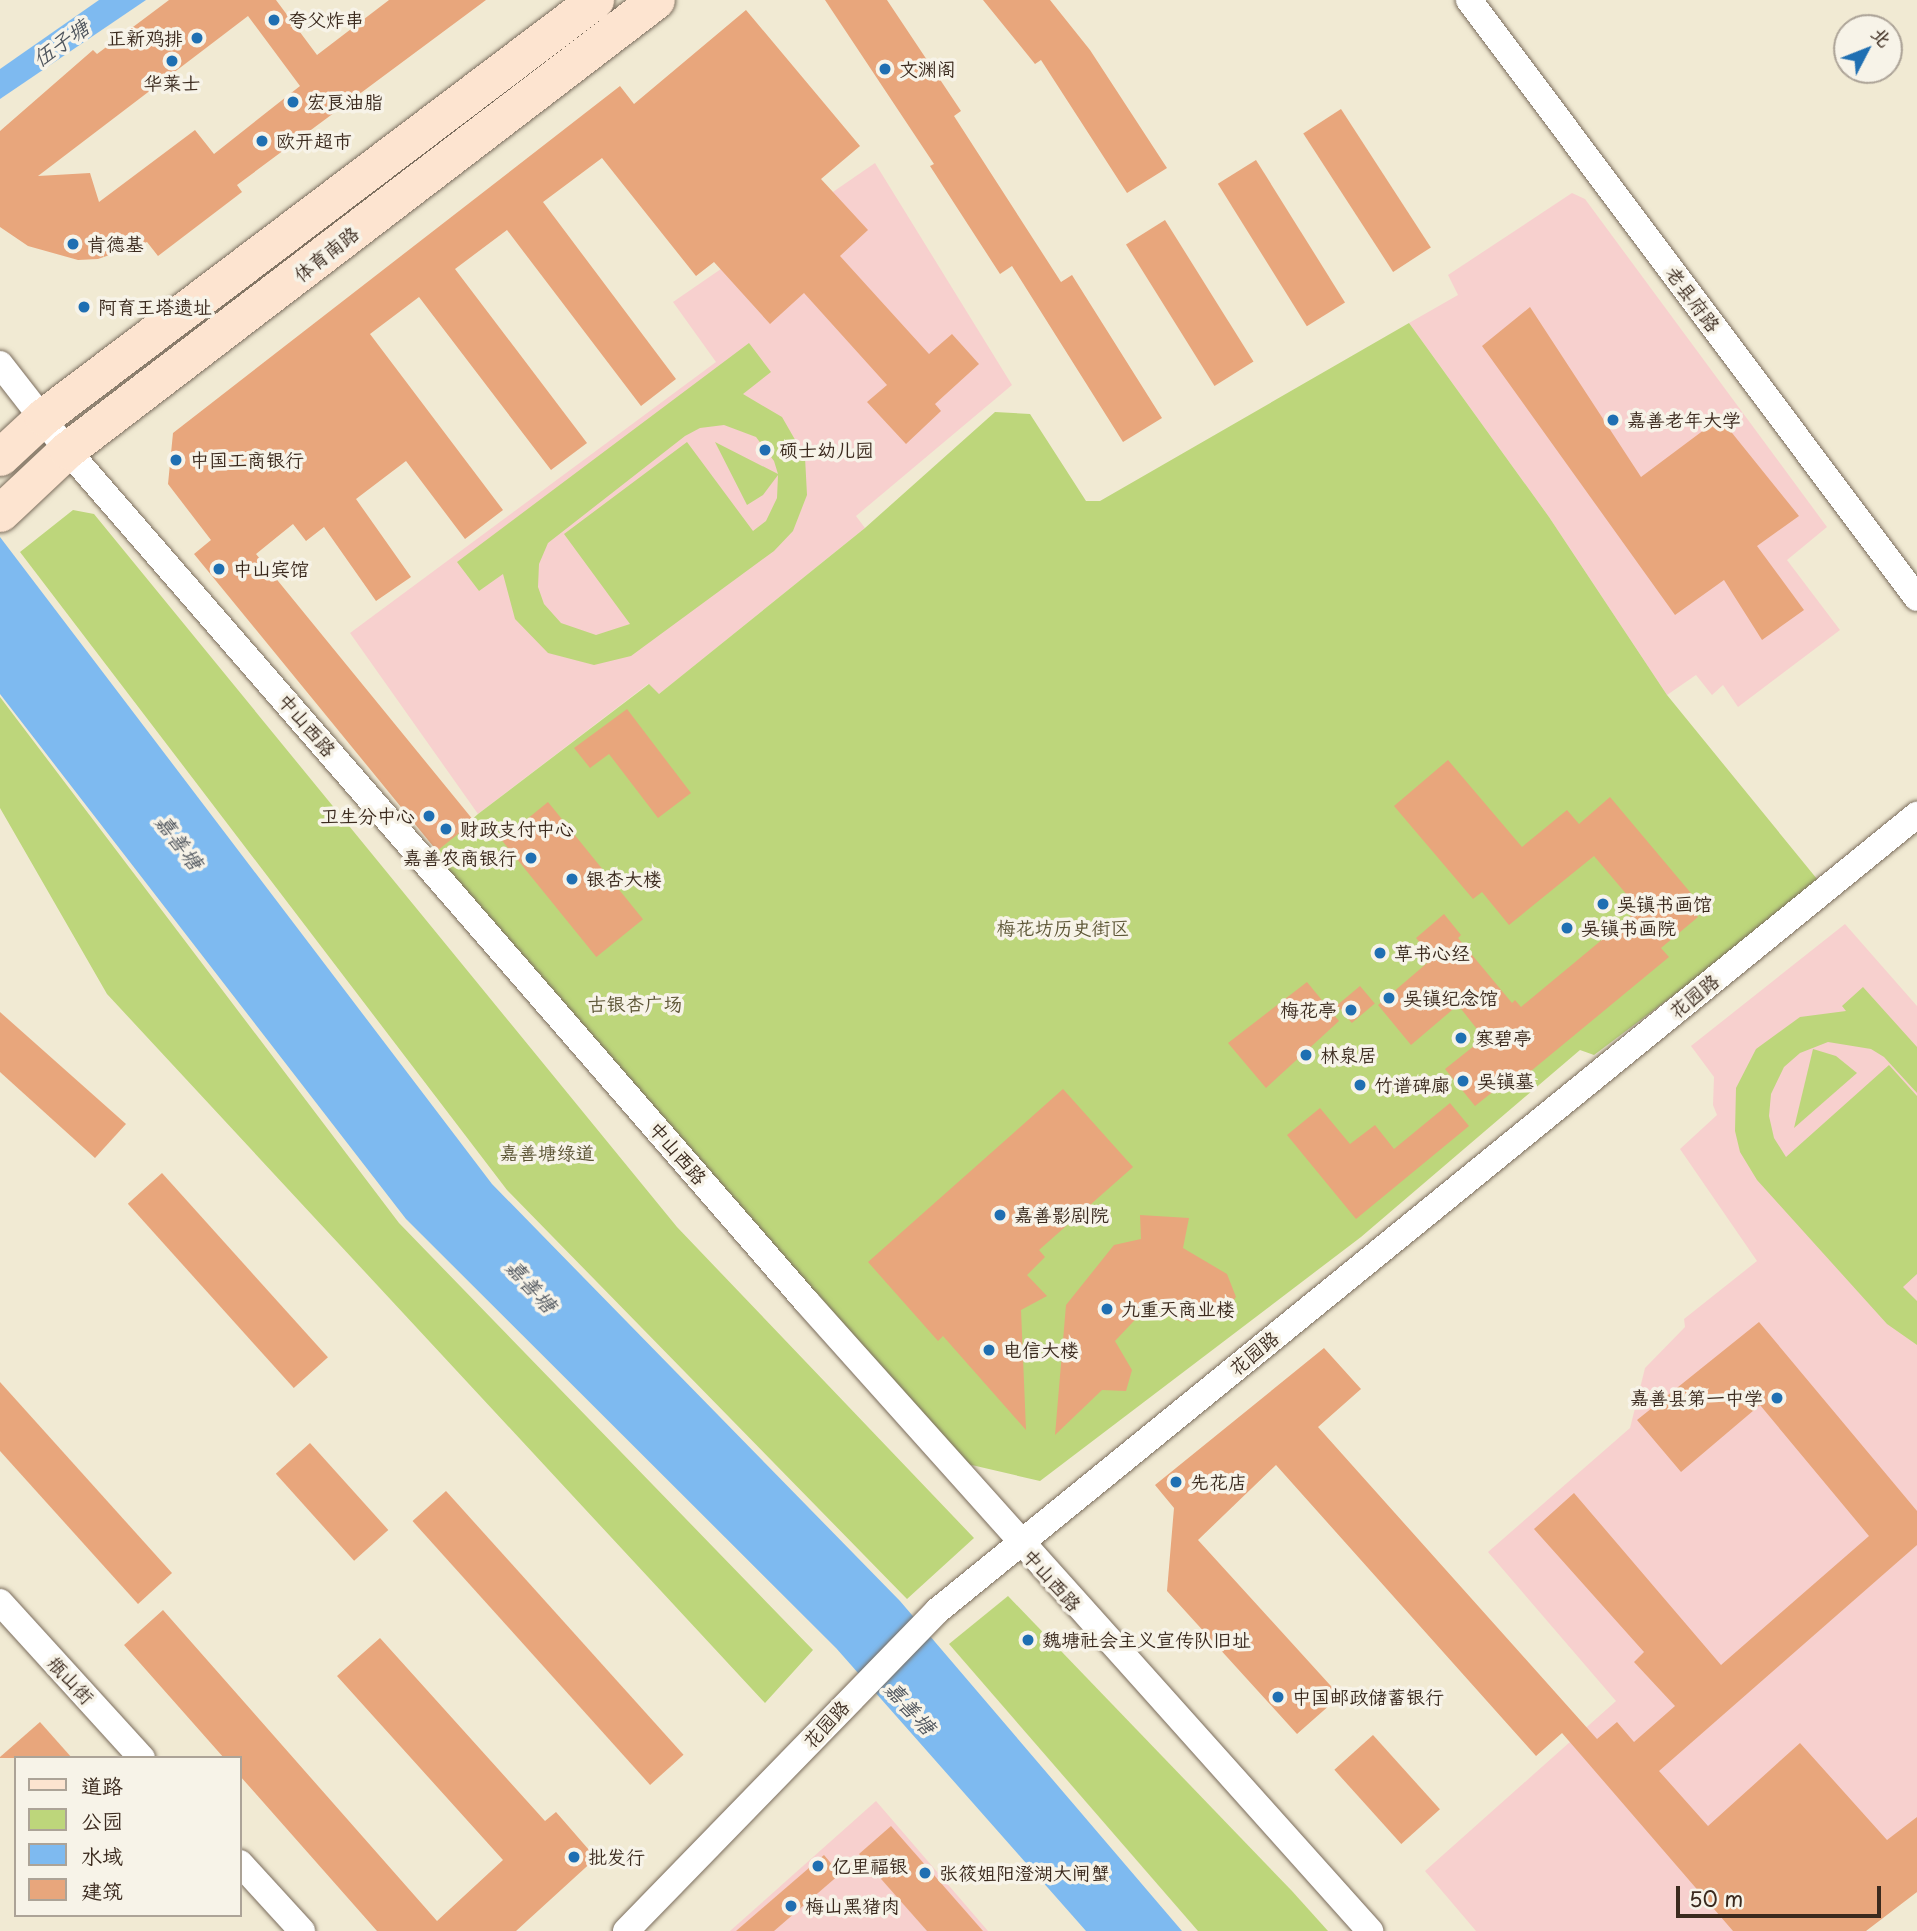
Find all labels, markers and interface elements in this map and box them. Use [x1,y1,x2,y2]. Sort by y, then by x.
place label: 夸父炸串 [288,9,364,31]
marker: 夸父炸串 [266,12,282,28]
water label: 伍子塘 [27,14,93,70]
north arrow [1833,14,1903,84]
text: 北 [1865,20,1899,53]
place label: 正新鸡排 [107,27,183,49]
marker: 正新鸡排 [189,30,205,46]
marker: 华莱士 [164,53,180,69]
place label: 文渊阁 [899,58,956,80]
marker: 文渊阁 [877,61,893,77]
place label: 华莱士 [144,72,200,94]
place label: 宏良油脂 [307,91,383,113]
marker: 宏良油脂 [285,94,301,110]
place label: 欧开超市 [276,130,352,152]
marker: 欧开超市 [254,133,270,149]
street label: 体育南路 [289,222,363,286]
place label: 肯德基 [87,233,144,255]
marker: 肯德基 [65,236,81,252]
street label: 老县府路 [1661,262,1725,336]
place label: 阿育王塔遗址 [98,296,212,318]
marker: 阿育王塔遗址 [76,299,92,315]
place label: 嘉善老年大学 [1627,409,1741,431]
marker: 嘉善老年大学 [1605,412,1621,428]
place label: 硕士幼儿园 [779,439,874,461]
marker: 硕士幼儿园 [757,442,773,458]
place label: 中国工商银行 [190,449,304,471]
marker: 中国工商银行 [168,452,184,468]
place label: 中山宾馆 [233,558,309,580]
marker: 中山宾馆 [211,561,227,577]
street label: 中山西路 [273,689,341,761]
place label: 卫生分中心 [320,805,415,827]
water label: 嘉善塘 [151,808,209,874]
marker: 卫生分中心 [421,808,437,824]
place label: 财政支付中心 [460,818,574,840]
marker: 财政支付中心 [438,821,454,837]
place label: 嘉善农商银行 [403,847,517,869]
marker: 嘉善农商银行 [523,850,539,866]
place label: 银杏大楼 [586,868,662,890]
marker: 银杏大楼 [564,871,580,887]
place label: 吴镇书画馆 [1617,893,1712,915]
marker: 吴镇书画馆 [1595,896,1611,912]
park label: 梅花坊历史街区 [997,917,1129,939]
place label: 吴镇书画院 [1581,917,1676,939]
marker: 吴镇书画院 [1559,920,1575,936]
place label: 草书心经 [1394,942,1470,964]
marker: 草书心经 [1372,945,1388,961]
street label: 花园路 [1665,969,1723,1023]
place label: 吴镇纪念馆 [1403,987,1498,1009]
marker: 吴镇纪念馆 [1381,990,1397,1006]
park label: 古银杏广场 [588,993,682,1015]
place label: 梅花亭 [1280,999,1337,1021]
marker: 梅花亭 [1343,1002,1359,1018]
place label: 寒碧亭 [1475,1027,1532,1049]
marker: 寒碧亭 [1453,1030,1469,1046]
place label: 林泉居 [1320,1044,1377,1066]
marker: 林泉居 [1298,1047,1314,1063]
place label: 吴镇墓 [1477,1070,1534,1092]
marker: 吴镇墓 [1455,1073,1471,1089]
place label: 竹谱碑廊 [1374,1074,1450,1096]
marker: 竹谱碑廊 [1352,1077,1368,1093]
street label: 中山西路 [644,1117,712,1189]
park label: 嘉善塘绿道 [500,1142,594,1164]
place label: 嘉善影剧院 [1014,1204,1109,1226]
marker: 嘉善影剧院 [992,1207,1008,1223]
water label: 嘉善塘 [502,1253,562,1317]
place label: 九重天商业楼 [1121,1298,1235,1320]
marker: 九重天商业楼 [1099,1301,1115,1317]
street label: 花园路 [1225,1326,1283,1380]
place label: 电信大楼 [1003,1339,1079,1361]
marker: 电信大楼 [981,1342,997,1358]
place label: 嘉善县第一中学 [1630,1387,1763,1409]
marker: 嘉善县第一中学 [1769,1390,1785,1406]
place label: 先花店 [1190,1471,1247,1493]
marker: 先花店 [1168,1474,1184,1490]
street label: 中山西路 [1018,1544,1086,1616]
place label: 魏塘社会主义宣传队旧址 [1042,1629,1251,1651]
marker: 魏塘社会主义宣传队旧址 [1020,1632,1036,1648]
street label: 甁山街 [43,1651,99,1709]
water label: 嘉善塘 [881,1675,941,1739]
place label: 中国邮政储蓄银行 [1292,1686,1444,1708]
marker: 中国邮政储蓄银行 [1270,1689,1286,1705]
street label: 花园路 [798,1695,854,1753]
legend [14,1756,242,1917]
text: 道路 [81,1769,123,1801]
text: 公园 [81,1804,123,1836]
text: 水域 [81,1839,123,1871]
place label: 批发行 [588,1846,645,1868]
marker: 批发行 [566,1849,582,1865]
place label: 亿里福银 [832,1855,908,1877]
marker: 亿里福银 [810,1858,826,1874]
place label: 张筱姐阳澄湖大闸蟹 [939,1862,1110,1884]
marker: 张筱姐阳澄湖大闸蟹 [917,1865,933,1881]
scale bar [1679,1871,1884,1915]
text: 建筑 [81,1874,123,1906]
text: 50 m [1689,1882,1743,1914]
place label: 梅山黑猪肉 [805,1895,900,1917]
marker: 梅山黑猪肉 [783,1898,799,1914]

